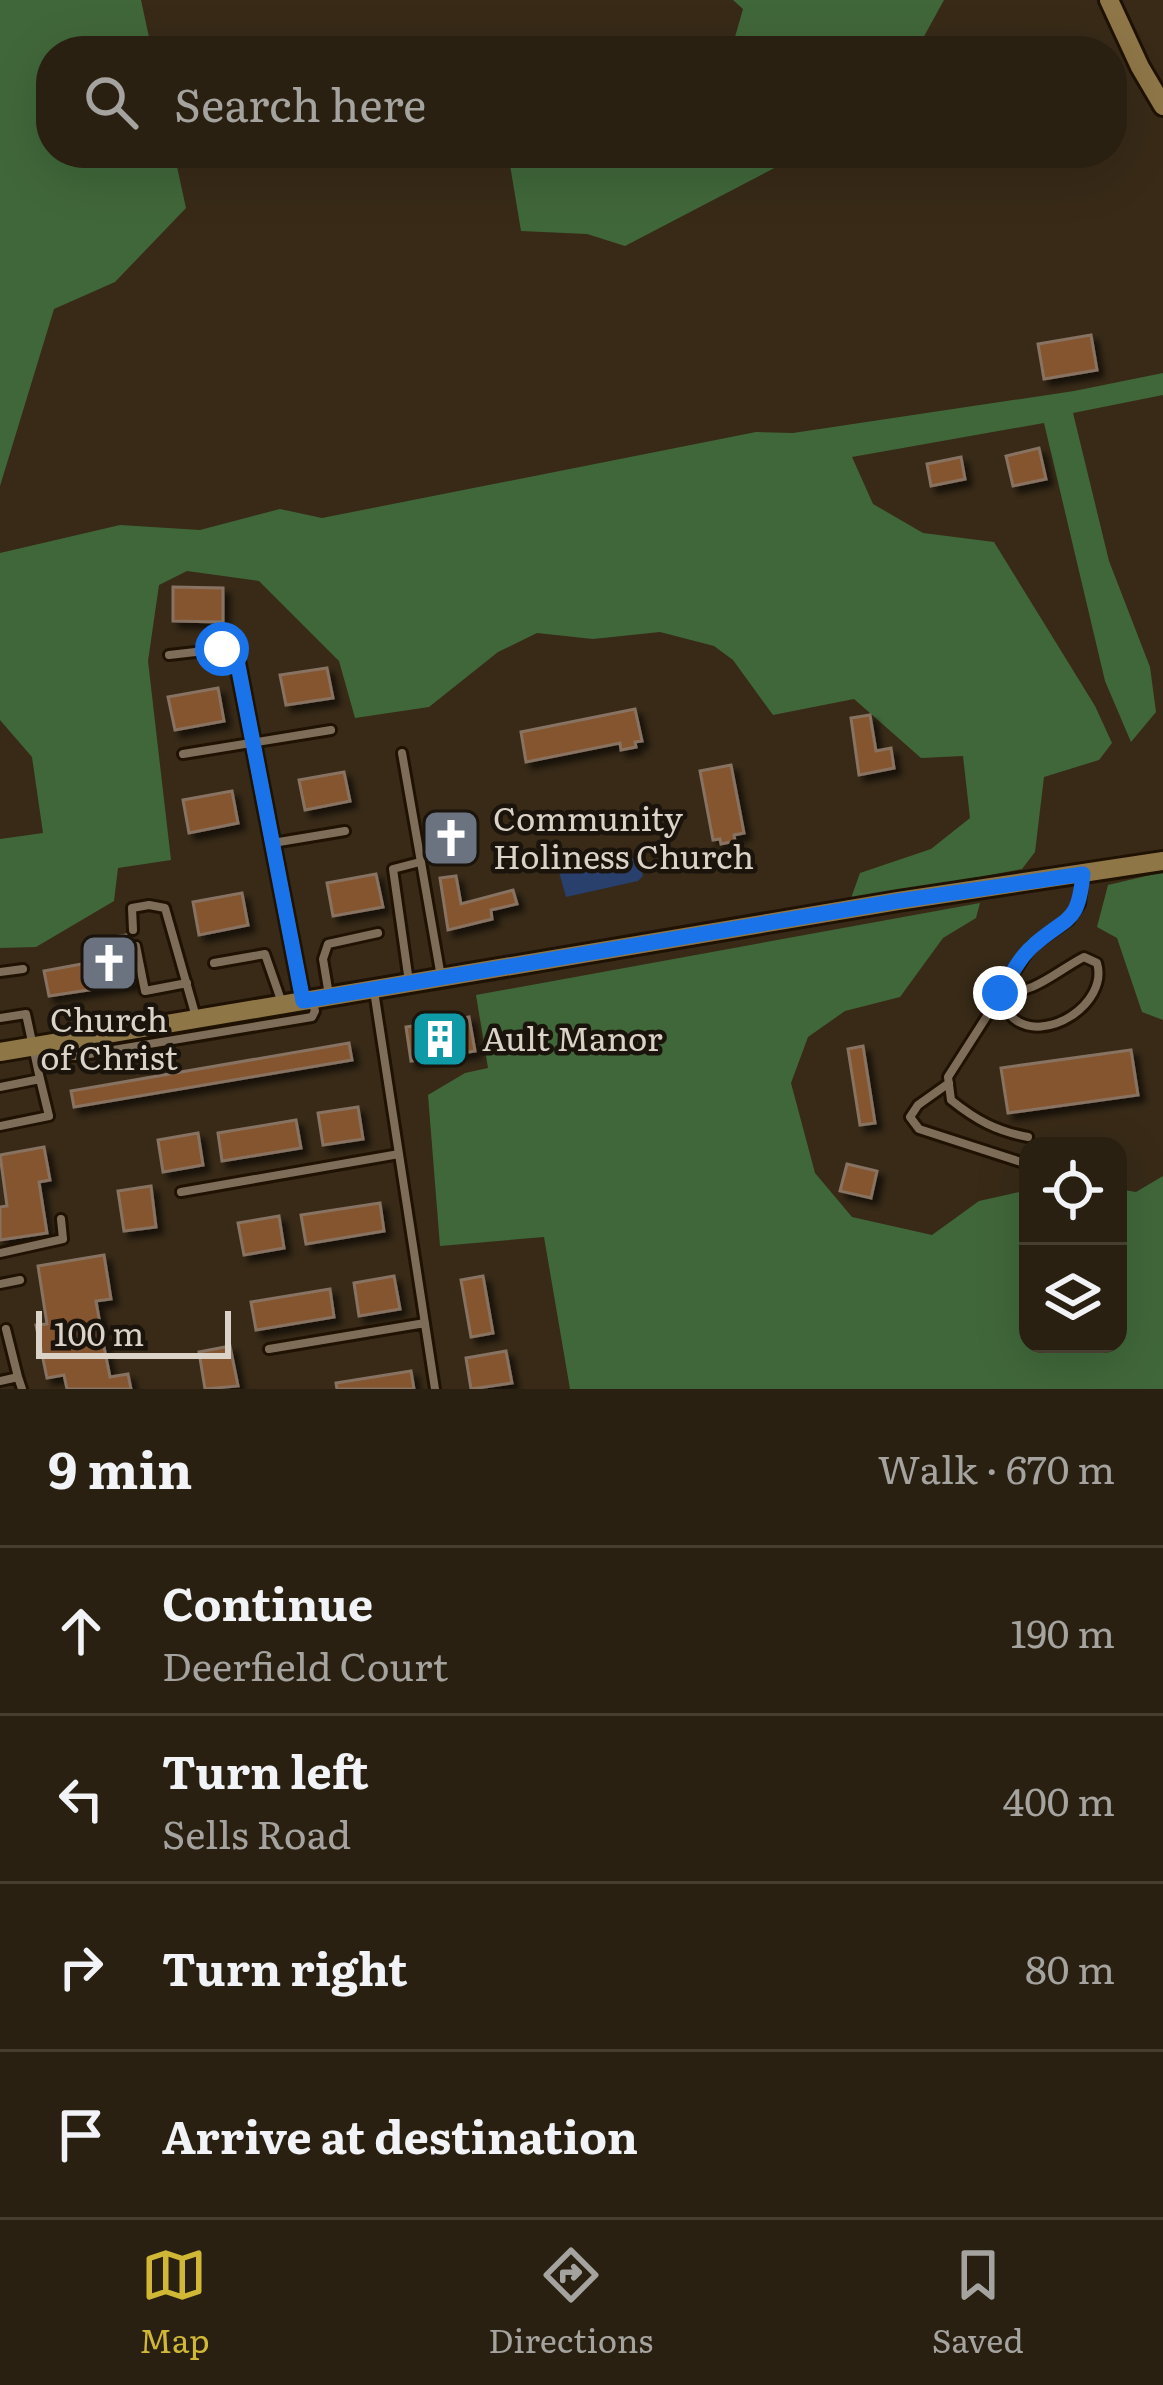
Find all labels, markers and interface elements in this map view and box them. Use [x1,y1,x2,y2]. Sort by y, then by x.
search box [36,36,1127,168]
icon: search [78,69,144,135]
text: Search here [174,69,426,136]
route start [195,622,249,676]
place label: Community Holiness Church [493,792,754,879]
church icon: Community Holiness Church [420,807,482,869]
church icon: Church of Christ [78,932,140,994]
route end [973,966,1027,1020]
place label: Church of Christ [40,993,178,1080]
building icon: Ault Manor [409,1008,471,1070]
place label: Ault Manor [482,1012,663,1061]
map controls [1019,1137,1127,1353]
button: locate [1019,1137,1127,1245]
button: layers [1019,1245,1127,1353]
scale bar [36,1305,231,1358]
text: 100 m [54,1307,144,1356]
text: 9 min [48,1429,192,1505]
text: Walk · 670 m [878,1438,1115,1496]
text: Continue [162,1568,373,1635]
icon: ahead [48,1598,114,1664]
text: 190 m [1011,1602,1115,1660]
text: Deerfield Court [162,1635,448,1693]
text: Turn left [162,1736,369,1803]
icon: left [48,1766,114,1832]
text: 400 m [1003,1770,1115,1828]
text: Sells Road [162,1803,351,1861]
text: Turn right [162,1933,408,2000]
icon: right [48,1934,114,2000]
text: 80 m [1025,1938,1115,1996]
text: Arrive at destination [162,2101,638,2168]
icon: arrive [48,2102,114,2168]
tab: Map [139,2242,210,2363]
tab: Directions [488,2242,653,2363]
tab: Saved [932,2242,1024,2363]

